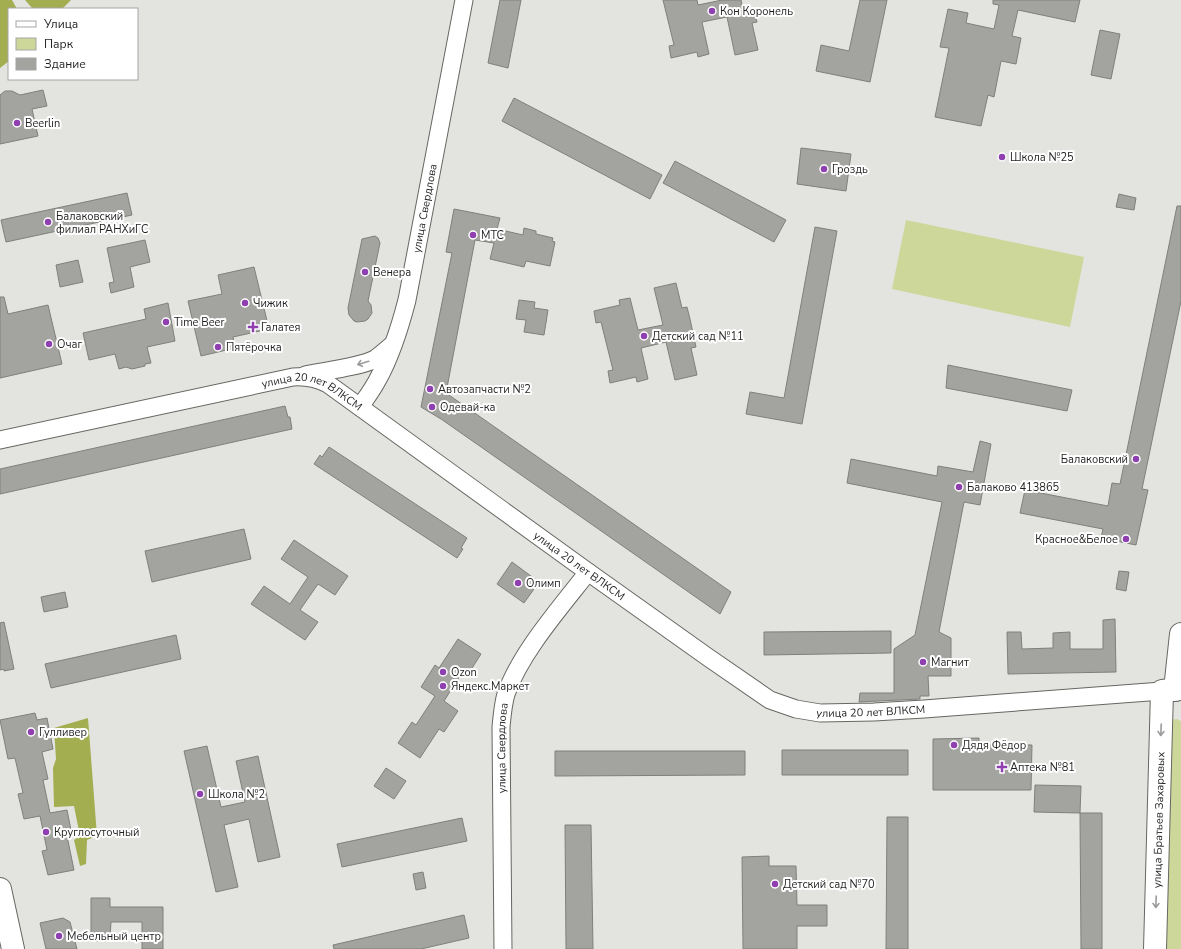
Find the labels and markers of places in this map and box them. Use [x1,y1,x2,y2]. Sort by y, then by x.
place label: Кон Коронель [720,4,793,19]
marker: Кон Коронель [707,6,717,16]
place label: Beerlin [25,116,60,131]
marker: Beerlin [12,118,22,128]
place label: Школа №25 [1010,150,1074,165]
marker: Школа №25 [997,152,1007,162]
place label: Гроздь [832,162,868,177]
marker: Гроздь [819,164,829,174]
place label: Балаковский филиал РАНХиГС [56,209,148,237]
marker: Балаковский филиал РАНХиГС [43,217,53,227]
place label: МТС [481,228,504,243]
marker: МТС [468,230,478,240]
place label: Венера [373,265,411,280]
marker: Венера [360,267,370,277]
place label: Чижик [253,296,288,311]
marker: Чижик [240,298,250,308]
place label: Time Beer [174,315,224,330]
marker: Time Beer [161,317,171,327]
place label: Галатея [261,320,300,335]
marker: Галатея [248,322,258,332]
place label: Детский сад №11 [652,329,744,344]
marker: Детский сад №11 [639,331,649,341]
place label: Очаг [57,337,82,352]
marker: Очаг [44,339,54,349]
place label: Пятёрочка [226,340,282,355]
marker: Пятёрочка [213,342,223,352]
place label: Автозапчасти №2 [438,382,531,397]
marker: Автозапчасти №2 [425,384,435,394]
place label: Одевай-ка [440,400,496,415]
marker: Одевай-ка [427,402,437,412]
place label: Балаковский [1061,452,1128,467]
marker: Балаковский [1131,454,1141,464]
place label: Балаково 413865 [967,480,1060,495]
marker: Балаково 413865 [954,482,964,492]
place label: Красное&Белое [1035,532,1118,547]
marker: Красное&Белое [1121,534,1131,544]
place label: Олимп [526,576,561,591]
marker: Олимп [513,578,523,588]
place label: Магнит [931,655,969,670]
marker: Магнит [918,657,928,667]
place label: Ozon [451,665,477,680]
marker: Ozon [438,667,448,677]
place label: Яндекс.Маркет [451,679,530,694]
marker: Яндекс.Маркет [438,681,448,691]
place label: Гулливер [39,725,87,740]
marker: Гулливер [26,727,36,737]
place label: Дядя Фёдор [962,738,1026,753]
marker: Дядя Фёдор [949,740,959,750]
place label: Аптека №81 [1010,760,1075,775]
marker: Аптека №81 [997,762,1007,772]
place label: Школа №2 [208,787,265,802]
marker: Школа №2 [195,789,205,799]
place label: Круглосуточный [54,825,139,840]
marker: Круглосуточный [41,827,51,837]
place label: Детский сад №70 [783,877,875,892]
marker: Детский сад №70 [770,879,780,889]
place label: Мебельный центр [67,929,161,944]
marker: Мебельный центр [54,931,64,941]

